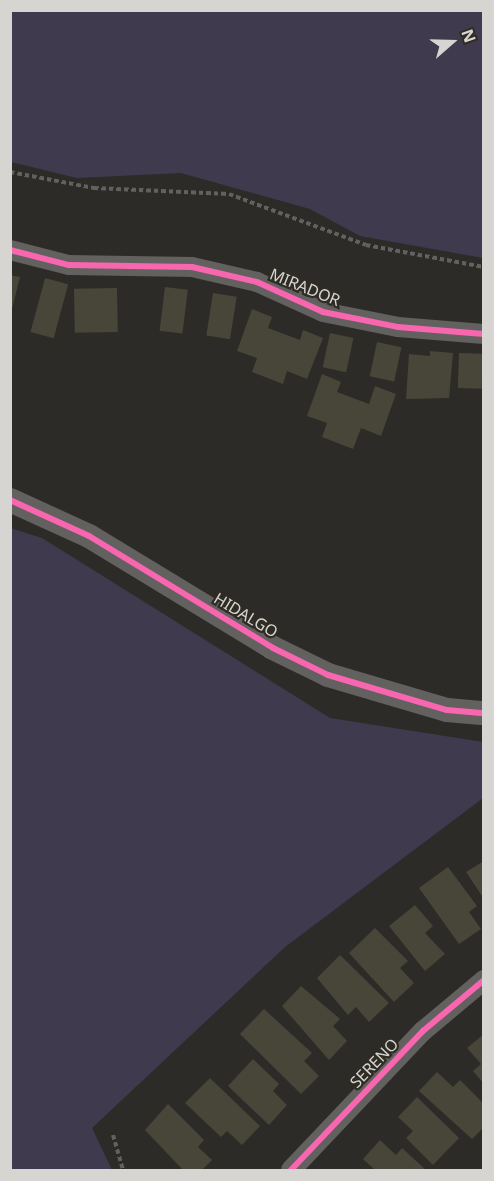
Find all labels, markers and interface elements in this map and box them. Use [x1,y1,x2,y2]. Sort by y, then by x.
north arrow [422,12,482,72]
text: N [456,26,481,46]
street label: MIRADOR [267,264,343,310]
street label: HIDALGO [211,588,281,642]
street label: SERENO [346,1034,402,1092]

